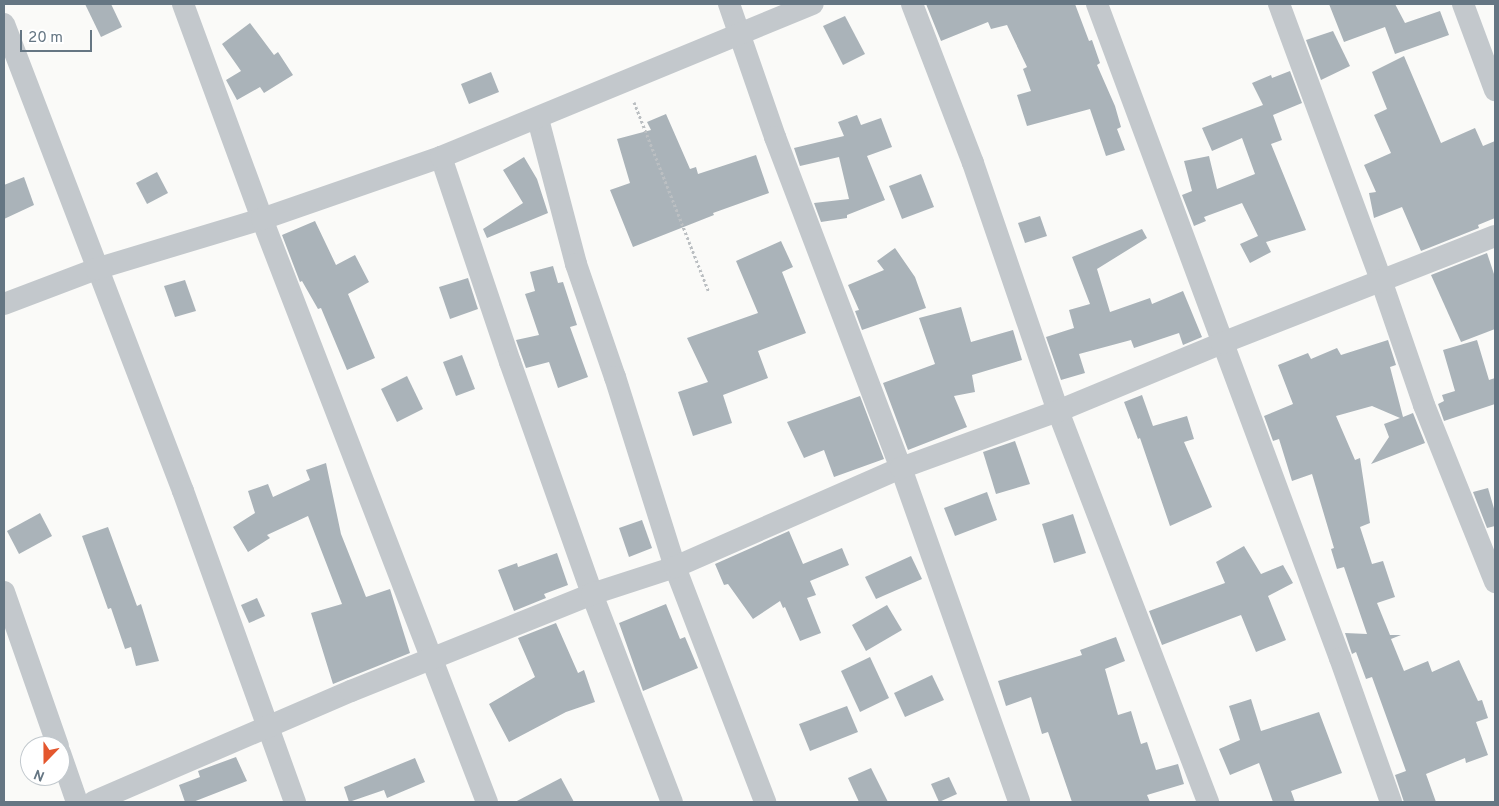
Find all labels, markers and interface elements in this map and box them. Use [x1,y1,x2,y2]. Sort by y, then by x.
scale bar [22,20,95,52]
text: 20 m [28,29,63,48]
north arrow [20,736,70,786]
text: N [32,765,47,784]

